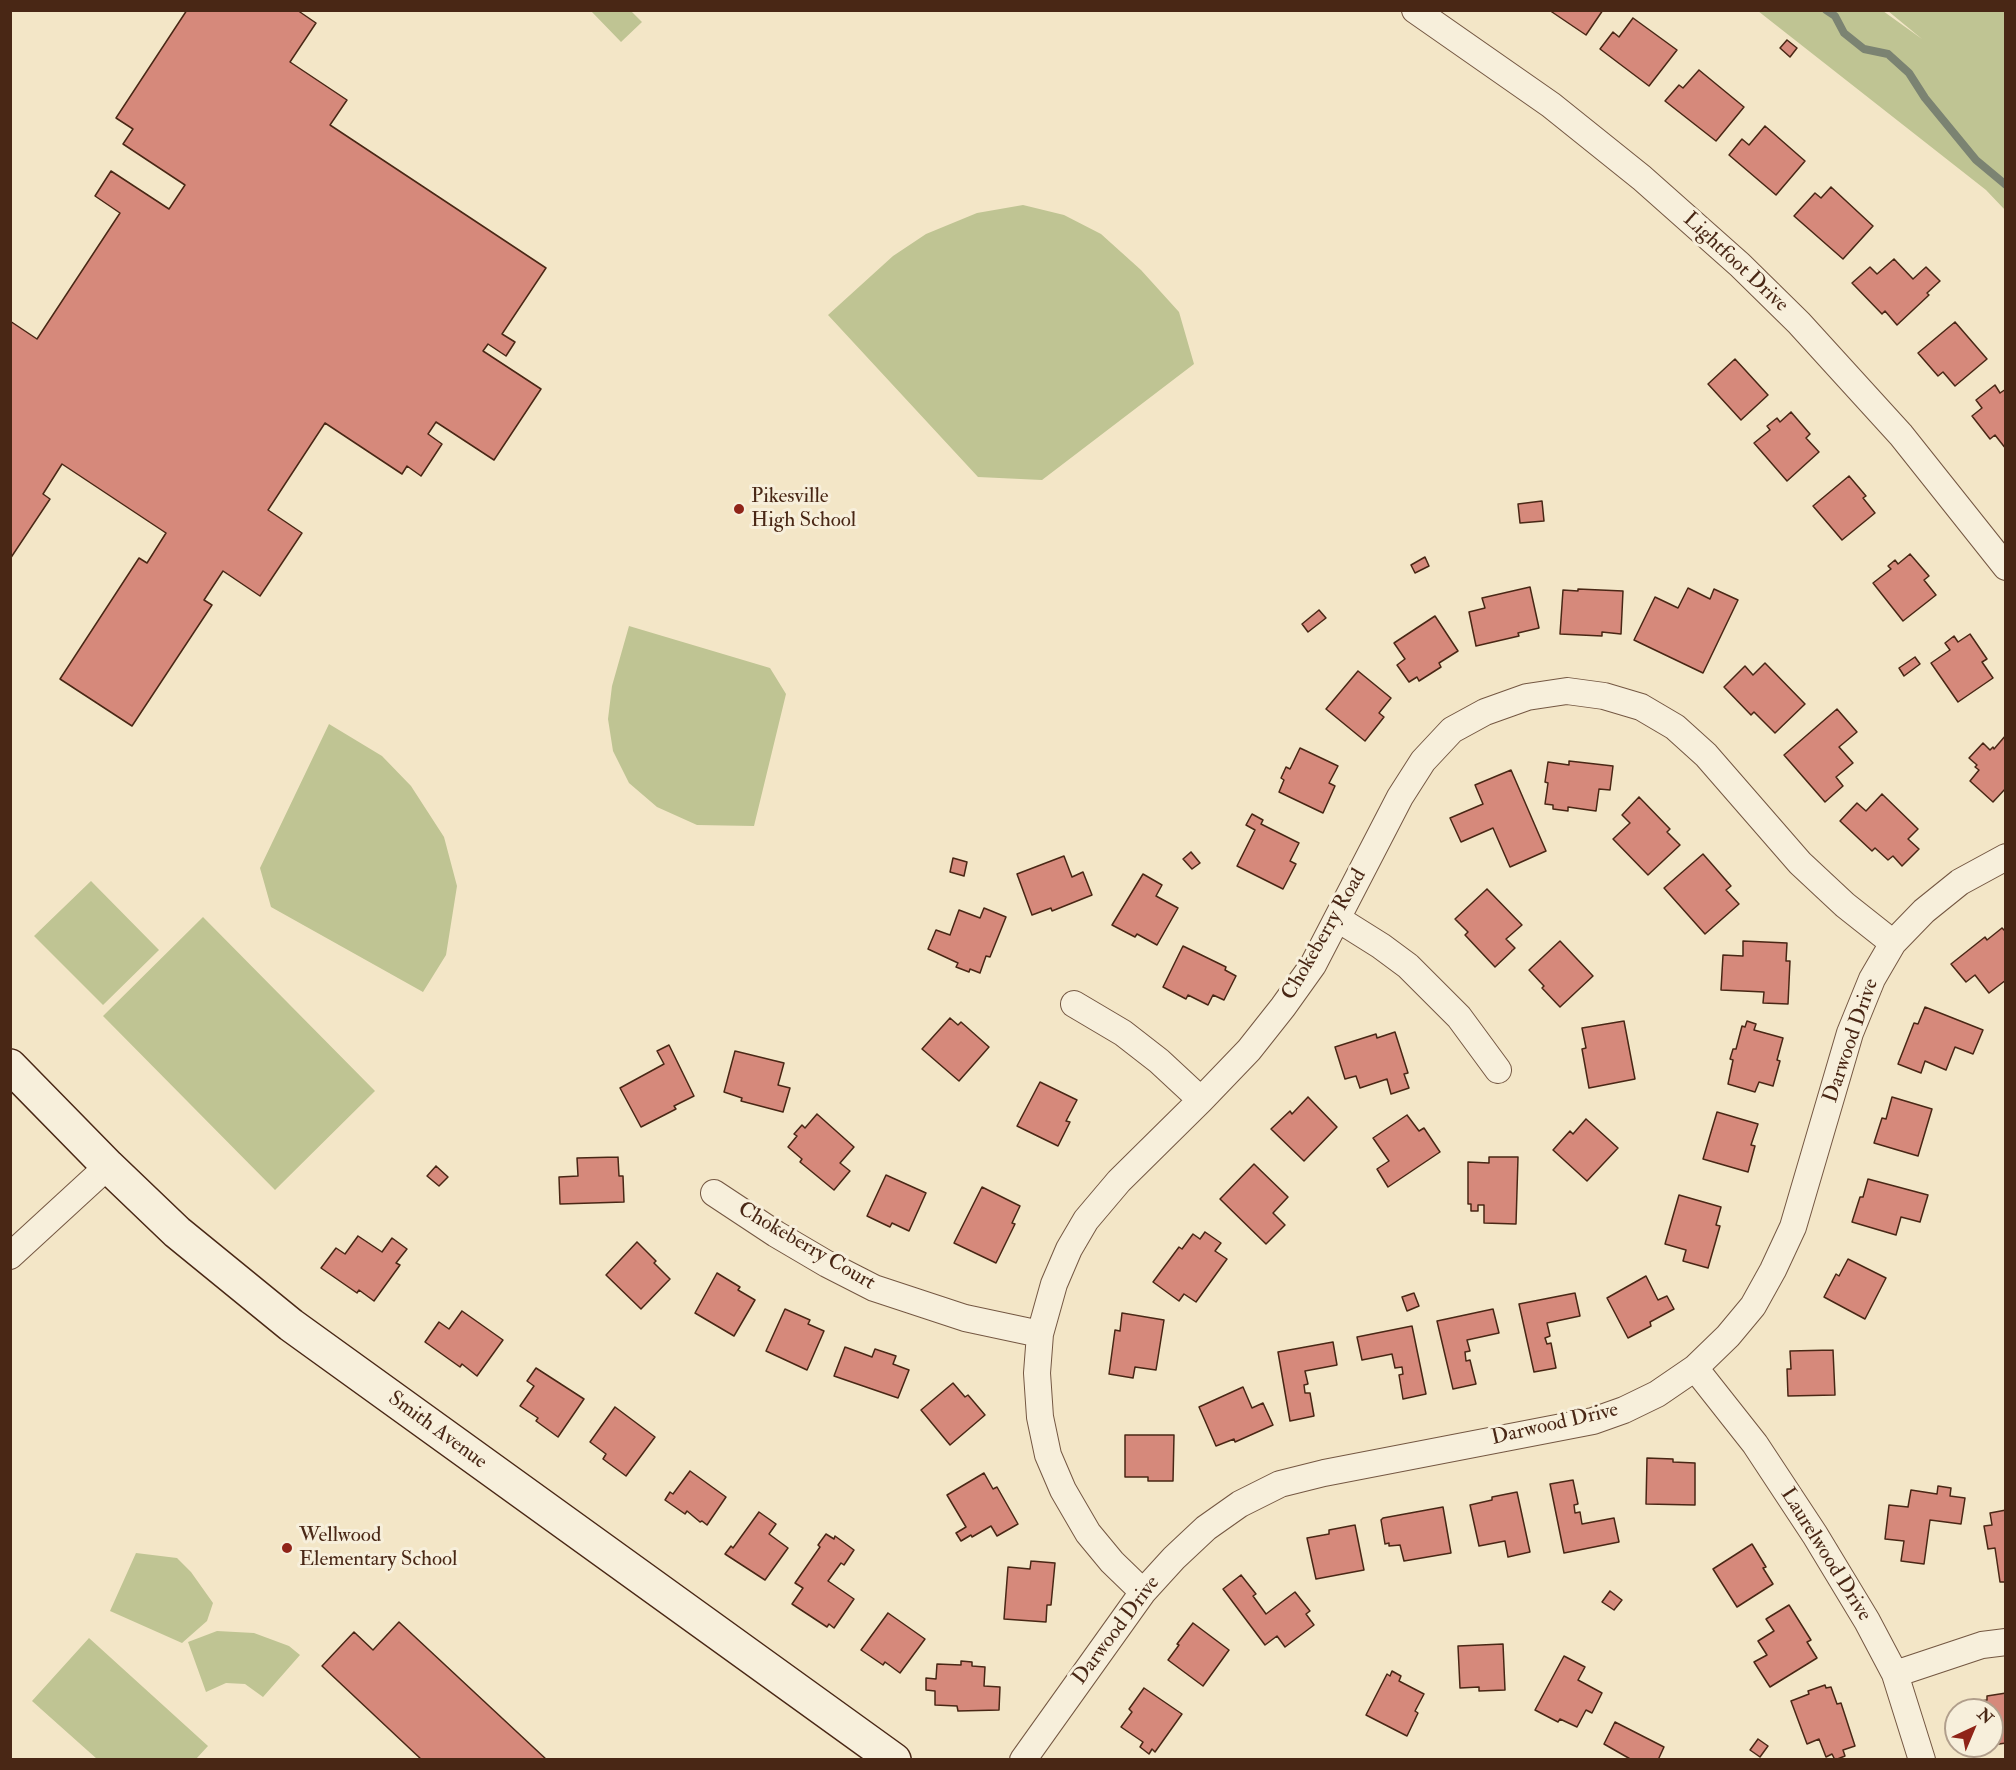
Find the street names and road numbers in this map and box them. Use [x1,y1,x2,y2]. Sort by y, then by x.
street label: Lightfoot Drive [1677,208,1793,318]
street label: Chokeberry Road [1277,865,1373,1005]
street label: Darwood Drive [1819,976,1885,1106]
street label: Chokeberry Court [733,1198,879,1296]
street label: Smith Avenue [382,1387,492,1475]
street label: Darwood Drive [1489,1398,1621,1452]
street label: Laurelwood Drive [1774,1484,1876,1626]
street label: Darwood Drive [1068,1572,1166,1690]

